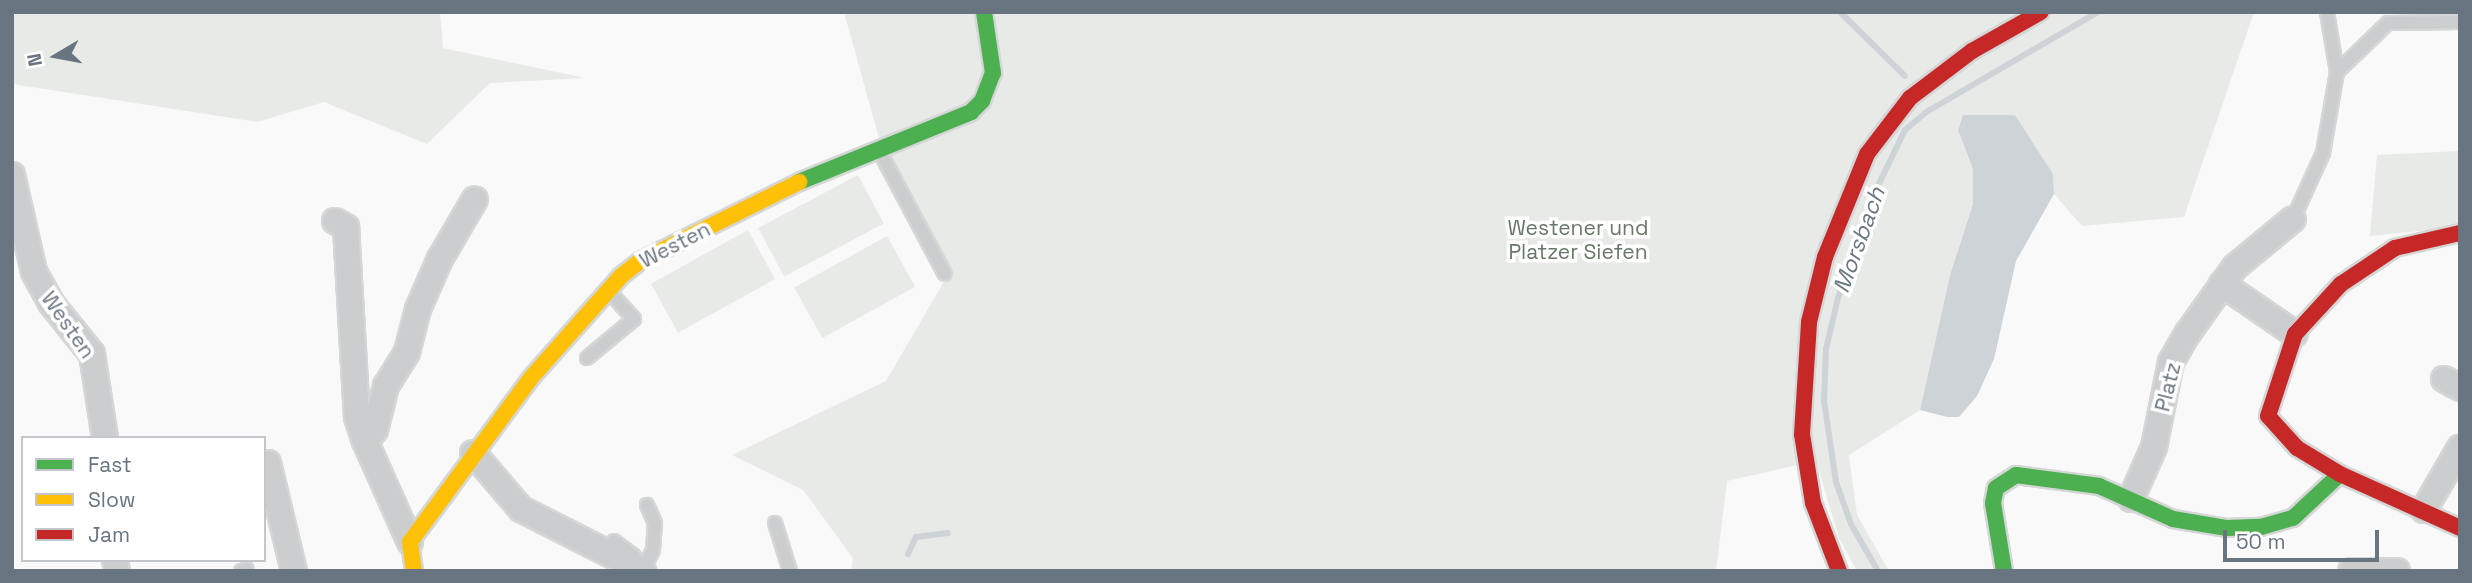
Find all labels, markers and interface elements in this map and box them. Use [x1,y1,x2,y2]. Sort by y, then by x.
north arrow [21,21,91,91]
text: N [21,51,48,68]
water label: Morsbach [1827,183,1891,297]
park label: Westener und Platzer Siefen [1508,215,1648,265]
street label: Westen [635,217,715,273]
street label: Westen [36,287,100,363]
street label: Platz [2150,360,2186,414]
legend [21,436,266,562]
text: Fast [88,451,132,478]
text: Slow [88,486,136,513]
scale bar [2227,516,2383,560]
text: Jam [88,521,130,548]
text: 50 m [2236,528,2286,555]

